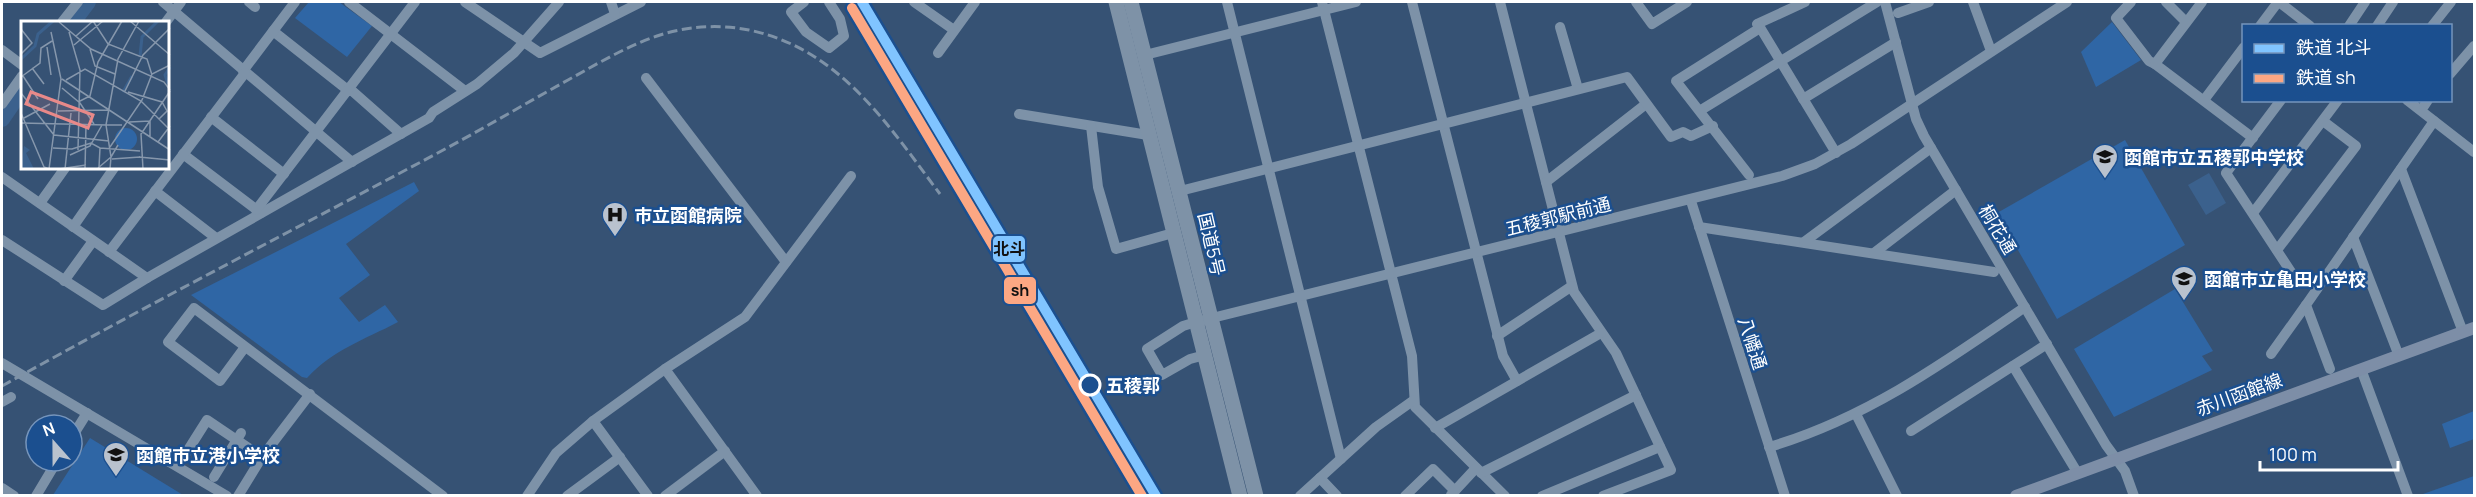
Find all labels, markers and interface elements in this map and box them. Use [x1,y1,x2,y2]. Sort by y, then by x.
inset map [21,21,170,170]
legend [2242,24,2452,102]
text: 鉄道 北斗 [2296,35,2372,59]
text: 鉄道 sh [2296,65,2356,89]
school or university icon: 函館市立五稜郭中学校 [2090,142,2120,180]
place label: 函館市立五稜郭中学校 [2124,145,2304,169]
street label: 五稜郭駅前通 [1503,191,1613,241]
hospital icon: 市立函館病院 [600,200,630,238]
street label: 桐花通 [1974,200,2022,258]
place label: 市立函館病院 [634,203,742,227]
street label: 国道5号 [1193,210,1231,278]
line badge: 北斗 [992,235,1026,263]
text: 北斗 [993,238,1025,260]
school or university icon: 函館市立亀田小学校 [2169,264,2199,302]
place label: 函館市立亀田小学校 [2204,267,2366,291]
line badge: sh [1003,276,1037,305]
text: sh [1011,279,1029,301]
street label: 八幡通 [1733,314,1773,372]
street label: 赤川函館線 [2193,367,2285,421]
place label: 五稜郭 [1106,373,1160,397]
marker: 五稜郭 [1079,374,1101,396]
north arrow [24,413,84,473]
text: N [39,417,58,441]
scale bar [2260,434,2398,472]
school or university icon: 函館市立港小学校 [101,440,131,478]
text: 100 m [2269,442,2317,466]
place label: 函館市立港小学校 [136,443,280,467]

